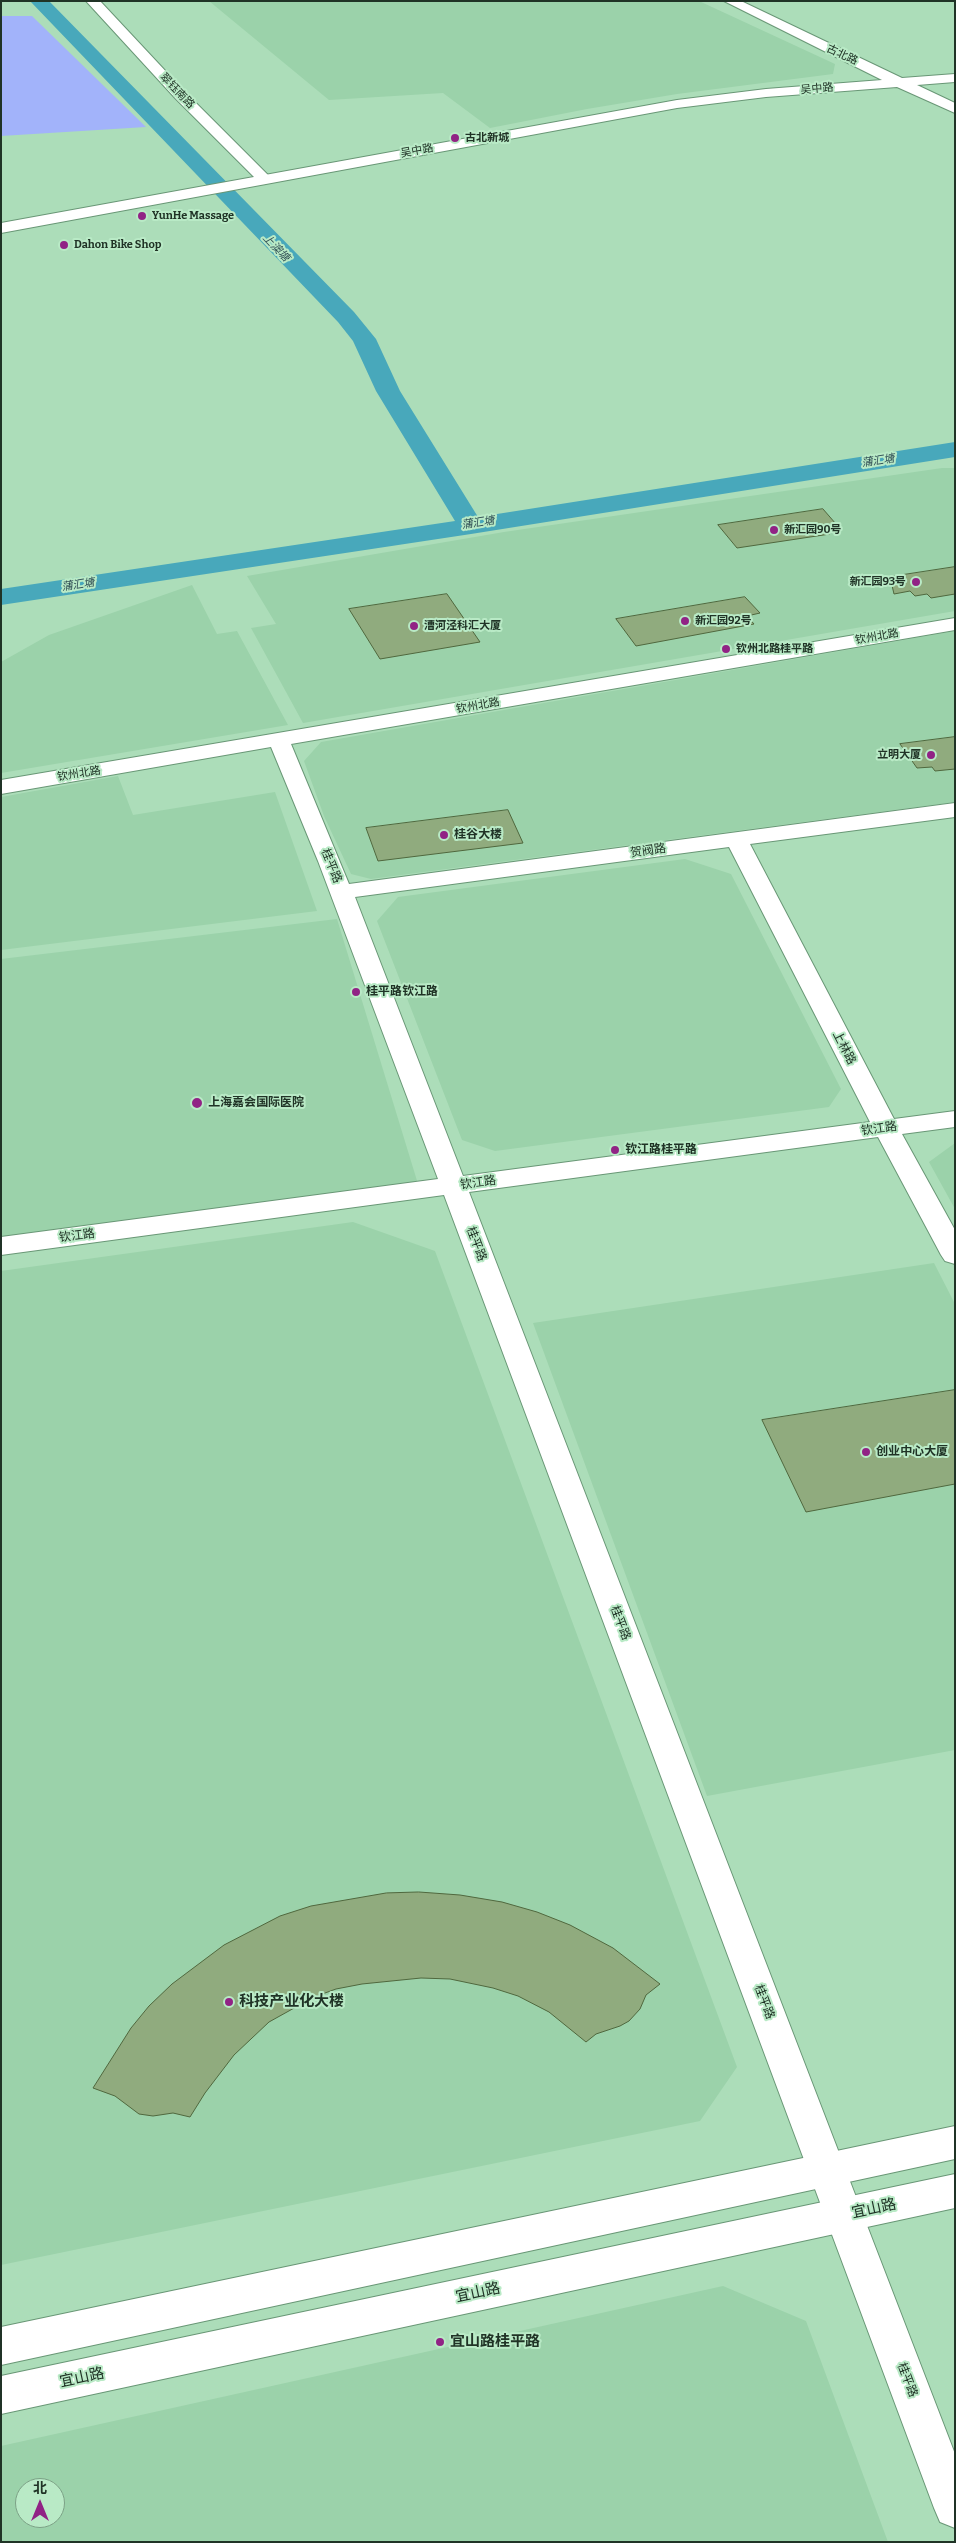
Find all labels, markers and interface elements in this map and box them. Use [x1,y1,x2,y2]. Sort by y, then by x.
street label: 古北路 [824,42,860,68]
street label: 翠钰南路 [157,71,197,111]
street label: 吴中路 [800,81,834,97]
place label: 古北新城 [465,131,509,145]
marker: 古北新城 [449,132,461,144]
street label: 吴中路 [400,142,434,160]
place label: YunHe Massage [152,209,234,223]
marker: YunHe Massage [136,210,148,222]
water label: 上澳塘 [260,232,292,264]
place label: Dahon Bike Shop [74,238,161,252]
marker: Dahon Bike Shop [58,239,70,251]
water label: 蒲汇塘 [861,452,895,470]
water label: 蒲汇塘 [461,514,495,532]
place label: 新汇园90号 [784,523,841,537]
marker: 新汇园90号 [768,524,780,536]
place label: 新汇园93号 [849,575,906,589]
water label: 蒲汇塘 [61,576,95,594]
marker: 新汇园93号 [910,576,922,588]
place label: 新汇园92号 [695,614,752,628]
marker: 新汇园92号 [679,615,691,627]
place label: 漕河泾科汇大厦 [424,619,501,633]
marker: 漕河泾科汇大厦 [408,620,420,632]
street label: 钦州北路 [854,627,900,647]
place label: 钦州北路桂平路 [736,642,813,656]
marker: 钦州北路桂平路 [720,643,732,655]
street label: 钦州北路 [455,696,501,716]
place label: 立明大厦 [877,748,921,762]
marker: 立明大厦 [925,749,937,761]
street label: 钦州北路 [56,764,102,784]
place label: 桂谷大楼 [454,828,502,842]
marker: 桂谷大楼 [438,829,450,841]
street label: 贺阀路 [629,841,667,861]
street label: 桂平路 [318,847,344,885]
place label: 桂平路钦江路 [366,985,438,999]
marker: 桂平路钦江路 [350,986,362,998]
street label: 上林路 [829,1029,859,1067]
marker: 上海嘉会国际医院 [190,1096,204,1110]
place label: 上海嘉会国际医院 [208,1096,304,1110]
street label: 钦江路 [860,1119,898,1139]
place label: 钦江路桂平路 [625,1143,697,1157]
marker: 钦江路桂平路 [609,1144,621,1156]
street label: 钦江路 [459,1173,497,1193]
street label: 桂平路 [463,1225,489,1263]
street label: 钦江路 [58,1227,96,1245]
place label: 创业中心大厦 [876,1445,948,1459]
marker: 创业中心大厦 [860,1446,872,1458]
street label: 桂平路 [607,1604,633,1642]
street label: 桂平路 [751,1983,777,2021]
place label: 科技产业化大楼 [239,1993,344,2011]
marker: 科技产业化大楼 [223,1996,235,2008]
street label: 宜山路 [850,2196,898,2222]
street label: 宜山路 [454,2280,502,2306]
place label: 宜山路桂平路 [450,2333,540,2351]
marker: 宜山路桂平路 [434,2336,446,2348]
street label: 桂平路 [894,2361,920,2399]
street label: 宜山路 [58,2365,106,2391]
north arrow [15,2478,65,2528]
text: 北 [33,2480,47,2497]

